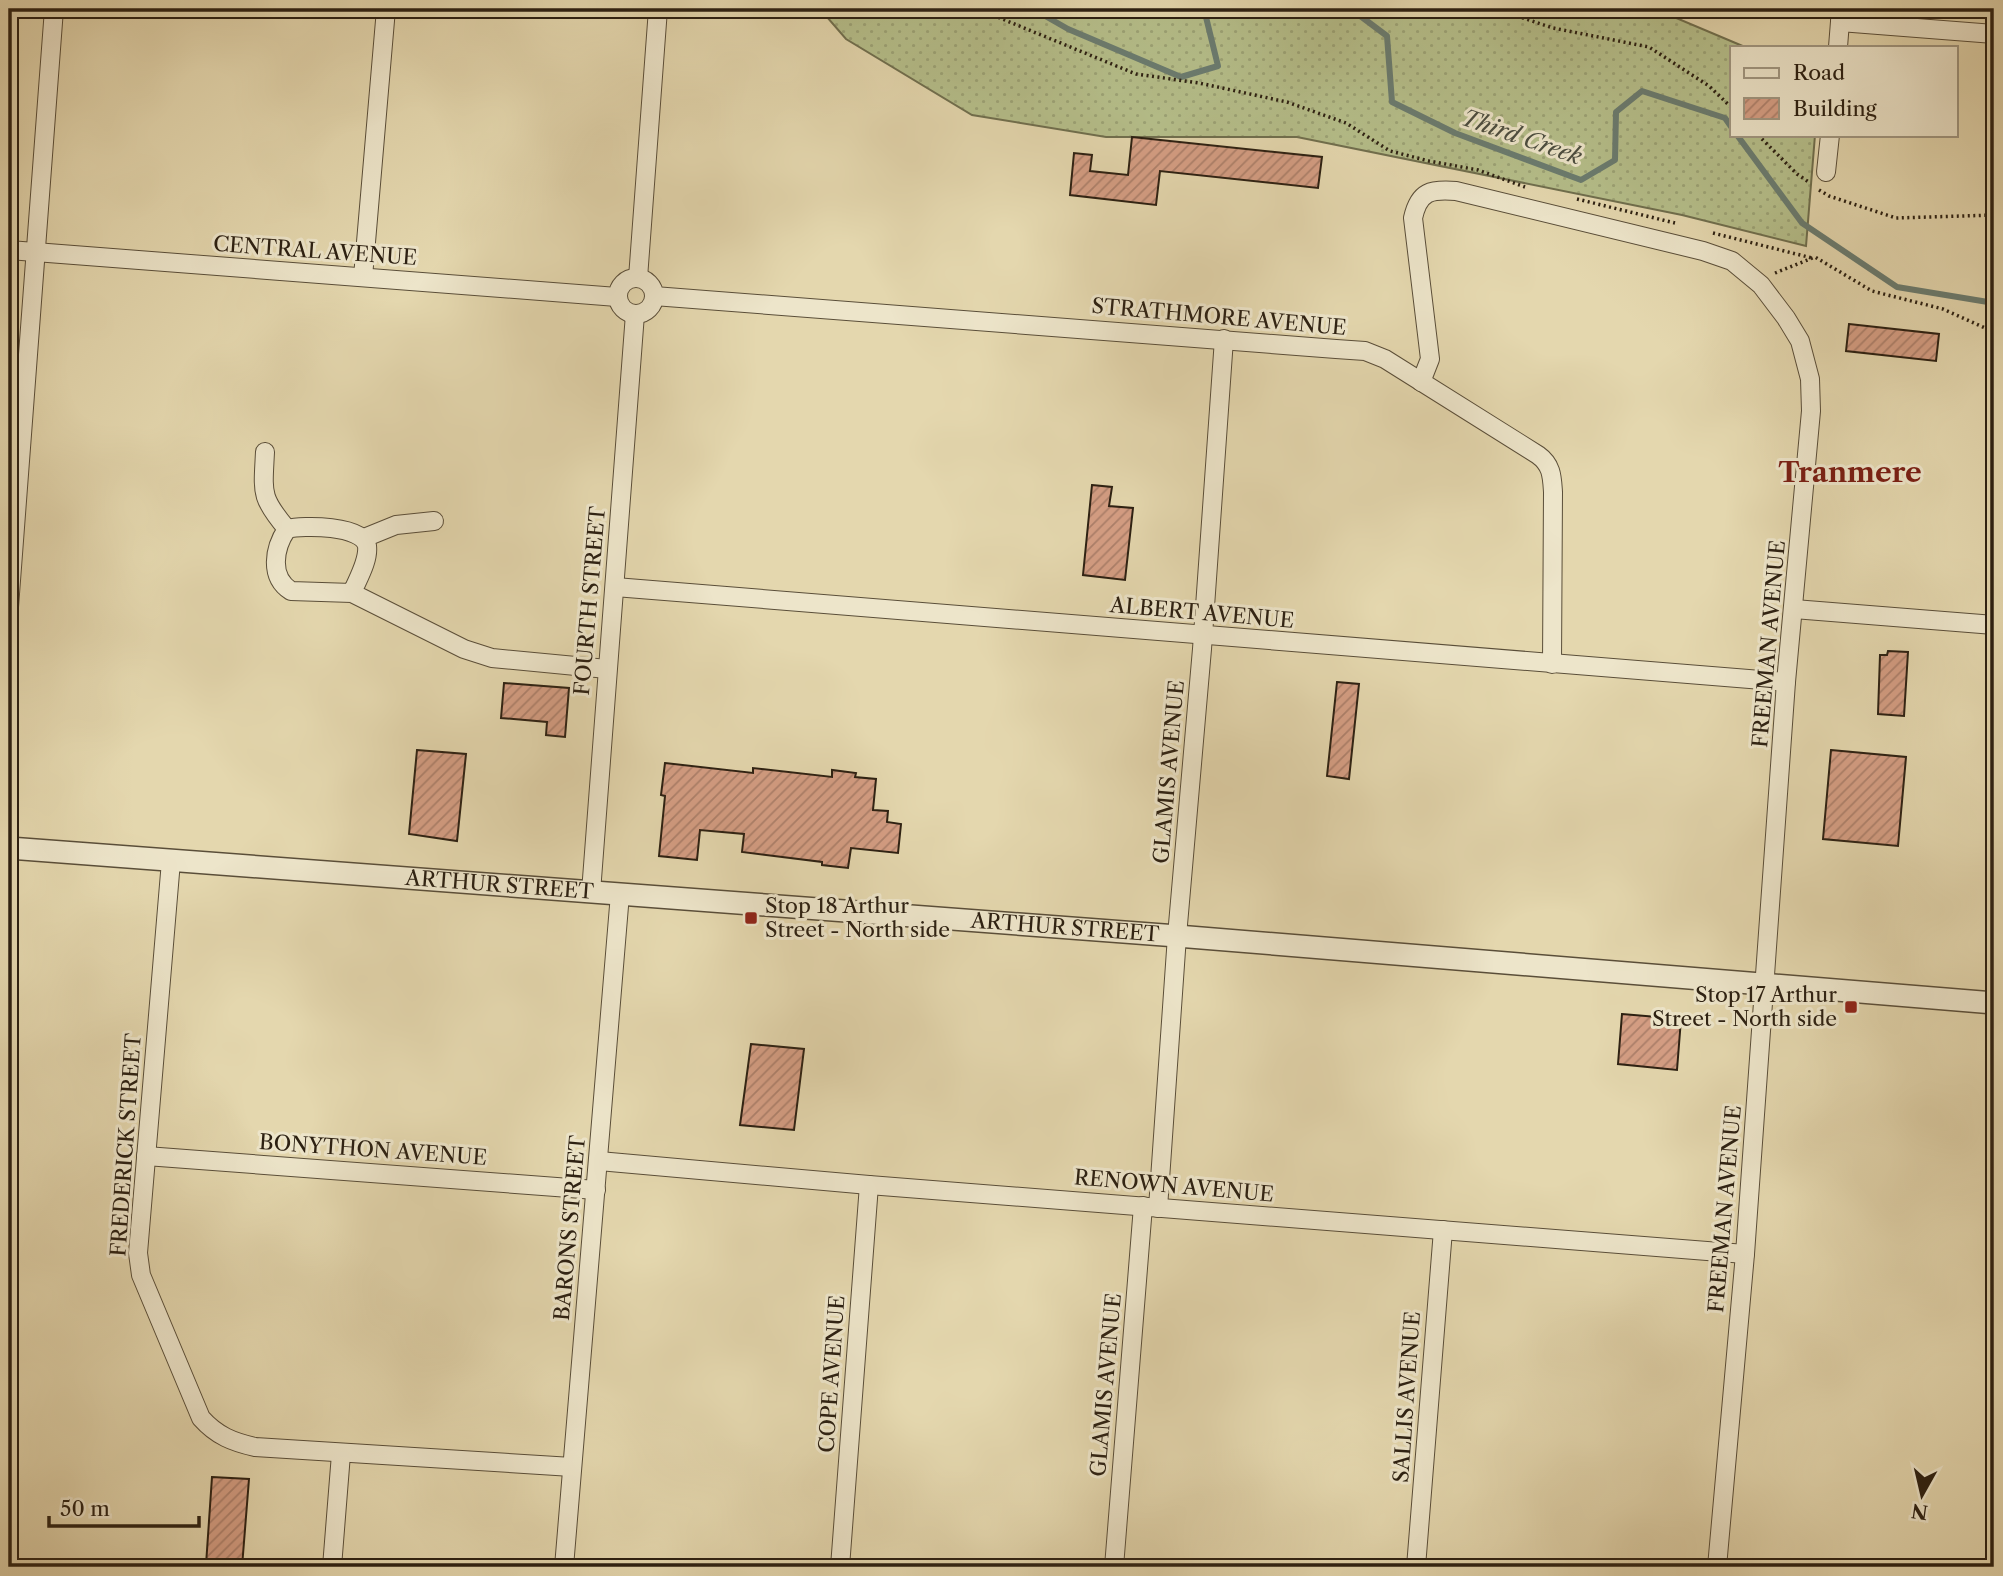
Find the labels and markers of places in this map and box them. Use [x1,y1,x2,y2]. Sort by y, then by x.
place label: Stop 18 Arthur Street - North side [765,893,950,942]
marker: Stop 18 Arthur Street - North side [743,910,759,926]
place label: Stop 17 Arthur Street - North side [1652,982,1837,1031]
marker: Stop 17 Arthur Street - North side [1843,999,1859,1015]

